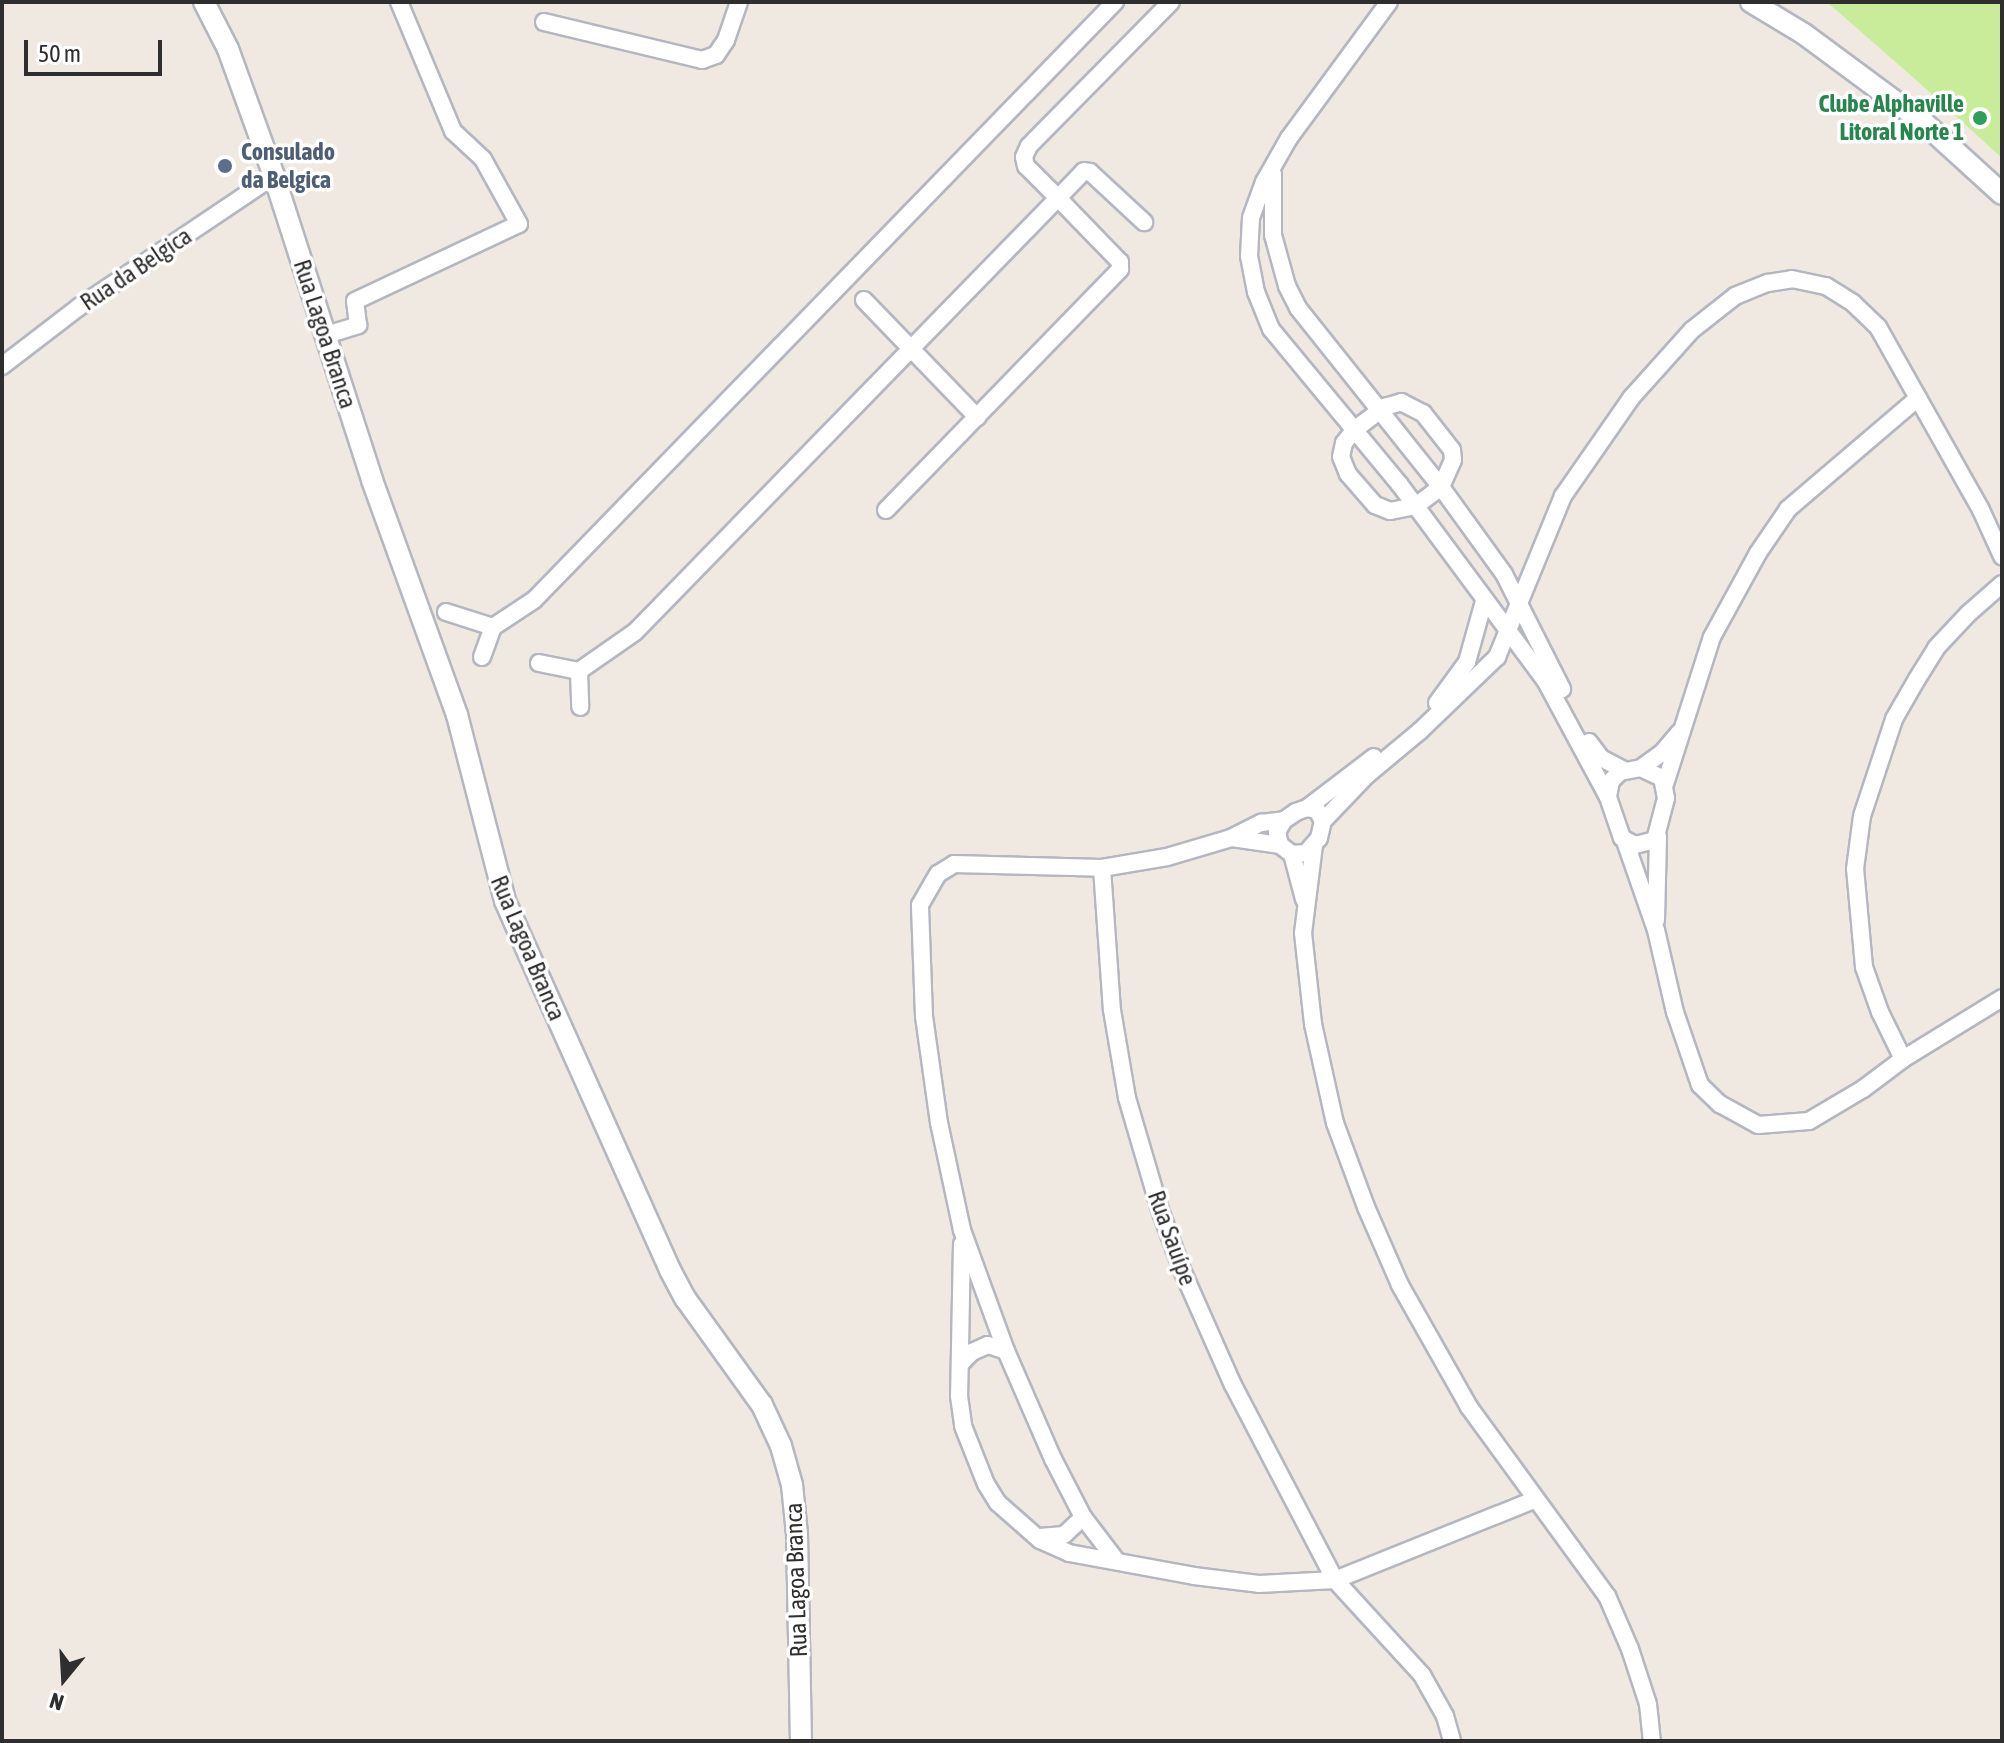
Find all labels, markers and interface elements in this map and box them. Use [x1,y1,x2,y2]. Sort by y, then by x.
scale bar [28,24,166,74]
text: 50 m [38,40,81,67]
place label: Clube Alphaville Litoral Norte 1 [1819,90,1964,146]
marker: Clube Alphaville Litoral Norte 1 [1971,109,1989,127]
place label: Consulado da Belgica [241,138,335,194]
marker: Consulado da Belgica [216,157,234,175]
street label: Rua da Belgica [75,221,197,317]
street label: Rua Lagoa Branca [287,256,363,412]
street label: Rua Lagoa Branca [484,871,572,1025]
street label: Rua Sauípe [1142,1187,1202,1289]
street label: Rua Lagoa Branca [779,1502,813,1658]
north arrow [24,1639,104,1719]
text: N [46,1687,67,1716]

